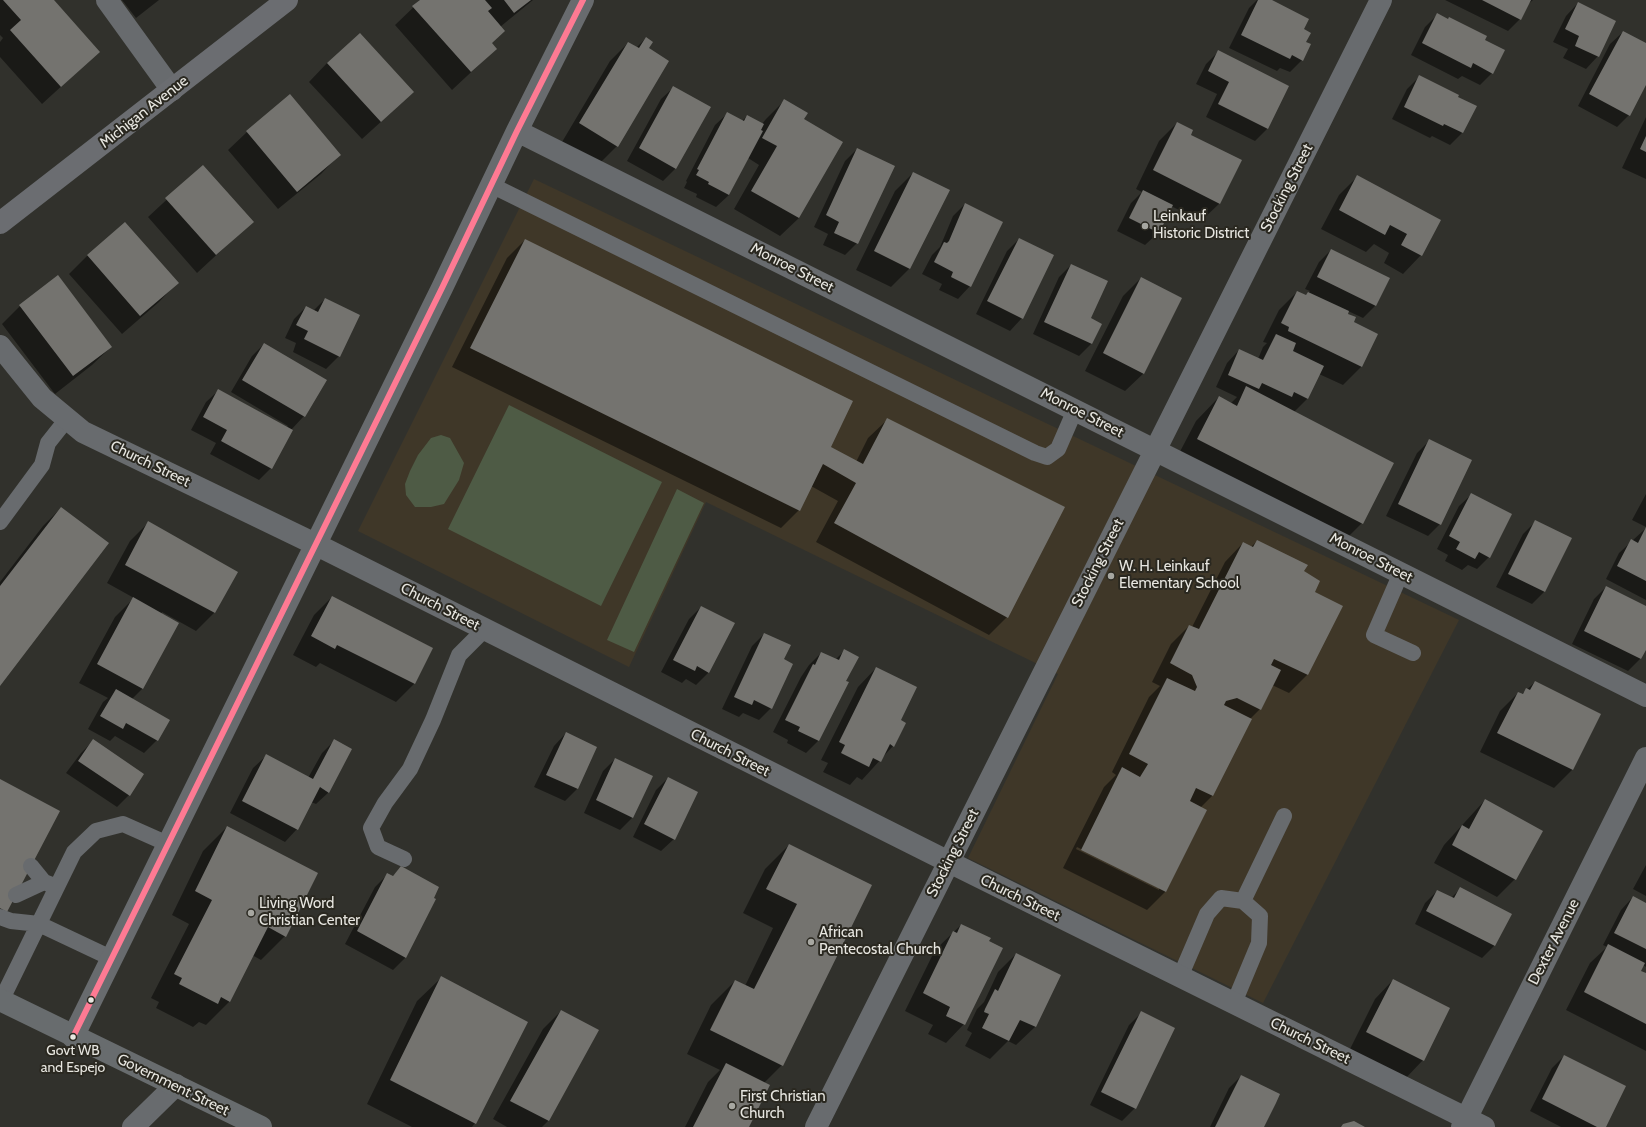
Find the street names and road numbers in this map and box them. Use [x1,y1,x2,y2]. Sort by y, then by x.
street label: Michigan Avenue [96,72,192,152]
street label: Stocking Street [1257,141,1317,235]
street label: Monroe Street [747,239,837,297]
street label: Monroe Street [1037,384,1127,442]
street label: Church Street [107,437,193,491]
street label: Stocking Street [1068,516,1128,610]
street label: Monroe Street [1326,529,1416,587]
street label: Church Street [397,579,483,635]
street label: Church Street [687,725,773,781]
street label: Stocking Street [923,806,983,900]
street label: Church Street [977,871,1063,925]
street label: Dexter Avenue [1525,896,1583,988]
street label: Church Street [1267,1014,1353,1068]
street label: Government Street [114,1050,232,1120]

